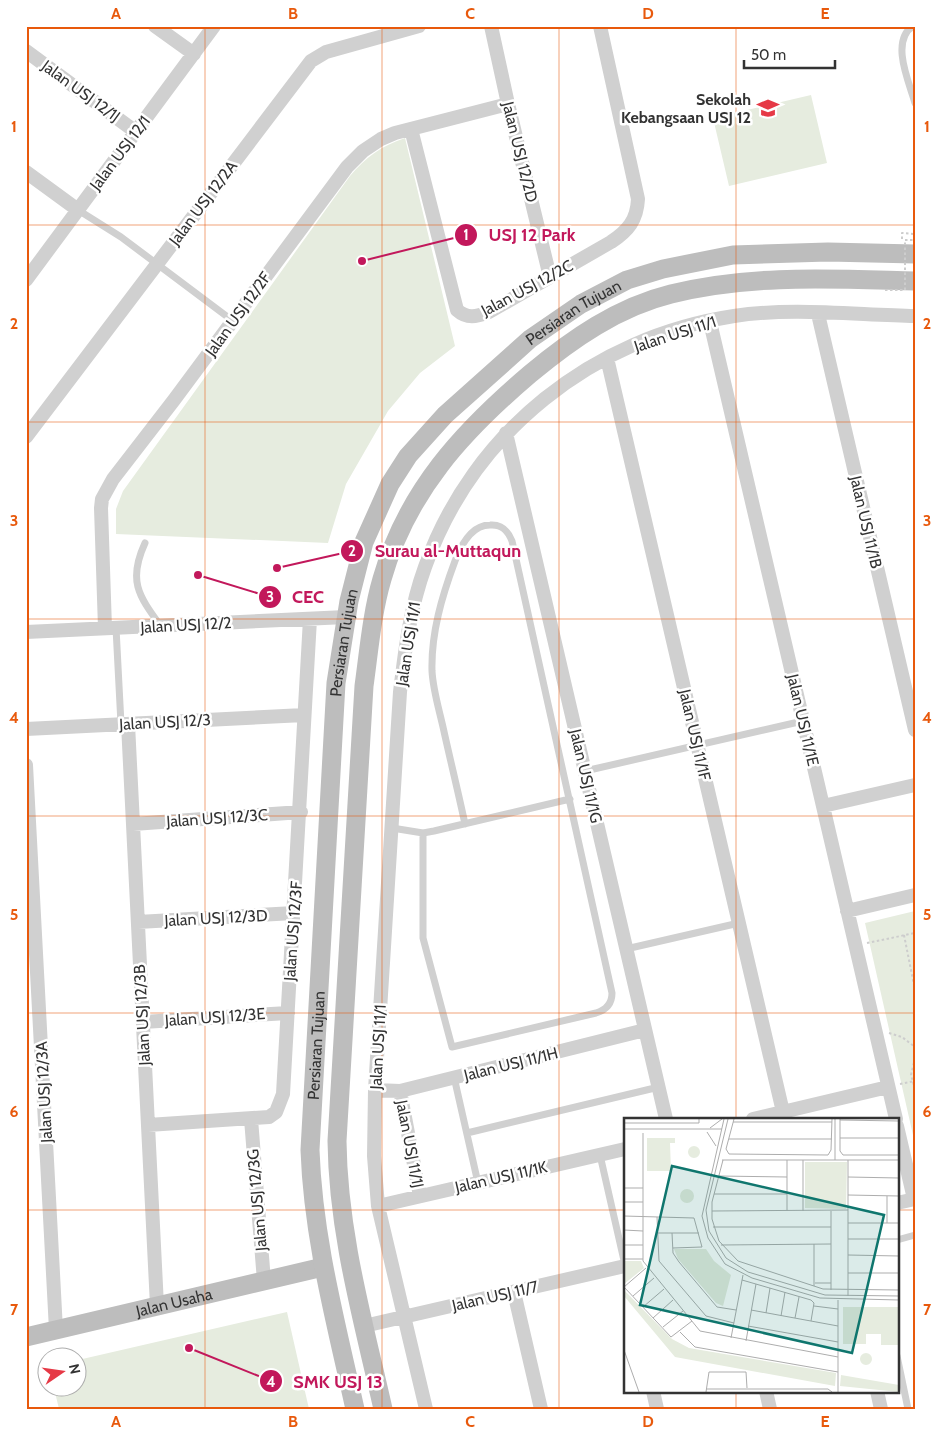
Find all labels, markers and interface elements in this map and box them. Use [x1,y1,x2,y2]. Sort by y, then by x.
text: A [111,4,121,23]
text: B [288,4,298,23]
text: C [465,4,475,23]
text: D [642,4,654,23]
text: E [820,4,830,23]
scale bar [744,38,835,70]
text: 50 m [751,46,786,64]
street label: Jalan USJ 12/1J [37,56,124,126]
place label: Sekolah Kebangsaan USJ 12 [621,90,751,127]
school or university icon: Sekolah Kebangsaan USJ 12 [755,95,781,121]
street label: Jalan USJ 12/2D [498,99,542,204]
street label: Jalan USJ 12/1 [85,112,154,195]
text: 1 [11,117,17,136]
text: 1 [924,117,930,136]
street label: Jalan USJ 12/2A [164,157,241,250]
callout: USJ 12 Park [453,218,585,251]
text: USJ 12 Park [489,224,576,246]
text: 1 [463,226,469,244]
street label: Jalan USJ 12/2C [477,256,576,321]
street label: Jalan USJ 12/2F [200,268,275,361]
street label: Persiaran Tujuan [522,275,624,349]
street label: Jalan USJ 11/1 [631,312,718,356]
text: 2 [10,314,18,333]
text: 2 [923,314,931,333]
street label: Jalan USJ 11/1B [846,473,886,571]
text: 3 [10,511,18,530]
text: 3 [923,511,931,530]
callout: Surau al-Muttaqun [340,535,531,568]
text: Surau al-Muttaqun [375,540,521,562]
text: 2 [348,542,356,560]
callout: CEC [257,581,334,614]
text: CEC [292,586,324,608]
street label: Persiaran Tujuan [326,586,361,697]
text: 3 [266,588,274,606]
street label: Jalan USJ 11/1 [392,601,424,688]
street label: Jalan USJ 12/2 [139,613,232,637]
street label: Jalan USJ 11/1E [783,671,823,768]
street label: Jalan USJ 11/1F [675,686,715,783]
text: 4 [9,708,19,727]
text: 4 [922,708,932,727]
street label: Jalan USJ 12/3 [118,710,211,734]
street label: Jalan USJ 11/1G [566,726,606,825]
street label: Jalan USJ 12/3C [165,805,268,831]
street label: Jalan USJ 12/3F [280,880,306,983]
text: 5 [10,905,18,924]
text: 5 [923,905,931,924]
street label: Jalan USJ 12/3D [163,906,268,930]
street label: Jalan USJ 12/3B [130,964,154,1067]
street label: Persiaran Tujuan [303,990,328,1100]
street label: Jalan USJ 12/3E [163,1004,266,1030]
street label: Jalan USJ 11/1 [366,1004,390,1091]
street label: Jalan USJ 12/3A [32,1041,56,1144]
street label: Jalan USJ 11/1H [461,1043,560,1085]
street label: Jalan USJ 11/1J [392,1097,428,1190]
text: 6 [10,1102,19,1121]
text: 6 [923,1102,932,1121]
inset map [624,1118,898,1392]
street label: Jalan USJ 12/3G [243,1148,271,1253]
street label: Jalan USJ 11/1K [452,1157,549,1197]
street label: Jalan USJ 11/7 [449,1277,540,1315]
street label: Jalan Usaha [133,1284,214,1321]
text: 7 [10,1300,19,1319]
text: 7 [923,1300,932,1319]
north arrow [38,1348,88,1398]
text: N [65,1362,85,1376]
callout: SMK USJ 13 [259,1365,393,1398]
text: SMK USJ 13 [293,1371,383,1393]
text: 4 [266,1373,276,1391]
text: A [111,1412,121,1431]
text: B [288,1412,298,1431]
text: C [465,1412,475,1431]
text: D [642,1412,654,1431]
text: E [820,1412,830,1431]

